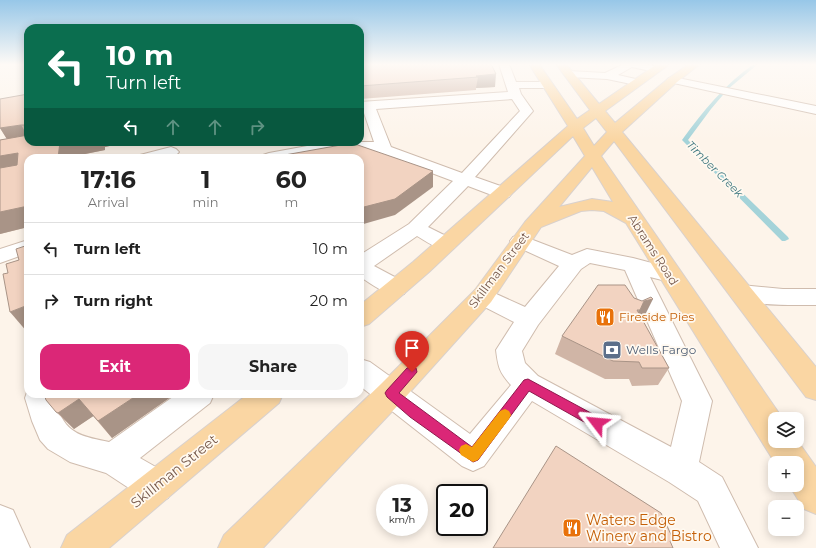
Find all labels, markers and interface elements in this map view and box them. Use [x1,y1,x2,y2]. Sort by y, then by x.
text: 10 m [106,38,173,72]
icon: left [40,40,92,92]
text: Turn left [106,72,181,94]
icon: left [120,116,142,138]
icon: ahead [162,116,184,138]
icon: ahead [204,116,226,138]
icon: right [246,116,268,138]
water label: Timber Creek [684,138,747,201]
text: 17:16 [81,165,136,194]
text: 1 [201,165,210,194]
text: 60 [276,165,307,194]
text: Arrival [88,194,129,210]
text: min [193,194,219,210]
text: m [284,194,298,210]
street label: Abrams Road [625,212,682,288]
street label: Skillman Street [465,229,532,311]
icon: left [40,238,62,260]
text: Turn left [74,239,141,258]
text: 10 m [313,239,348,258]
icon: right [40,290,62,312]
text: Turn right [74,291,153,310]
text: 20 m [310,291,348,310]
restaurant icon: Fireside Pies [594,306,616,328]
place label: Fireside Pies [619,309,694,324]
pin [395,331,429,372]
icon: arrive [401,337,423,359]
bank icon: Wells Fargo [601,339,623,361]
place label: Wells Fargo [626,342,696,357]
button: Exit [40,344,190,390]
button: Share [198,344,348,390]
position arrow [576,402,618,444]
map controls [768,412,804,536]
button: layers [768,412,804,448]
street label: Skillman Street [127,430,221,512]
button: + [768,456,804,492]
speed limit sign: 20 [436,484,488,536]
text: 13 [392,493,412,517]
button: − [768,500,804,536]
place label: Waters Edge Winery and Bistro [586,511,712,545]
text: km/h [389,513,415,526]
restaurant icon: Waters Edge Winery and Bistro [561,517,583,539]

